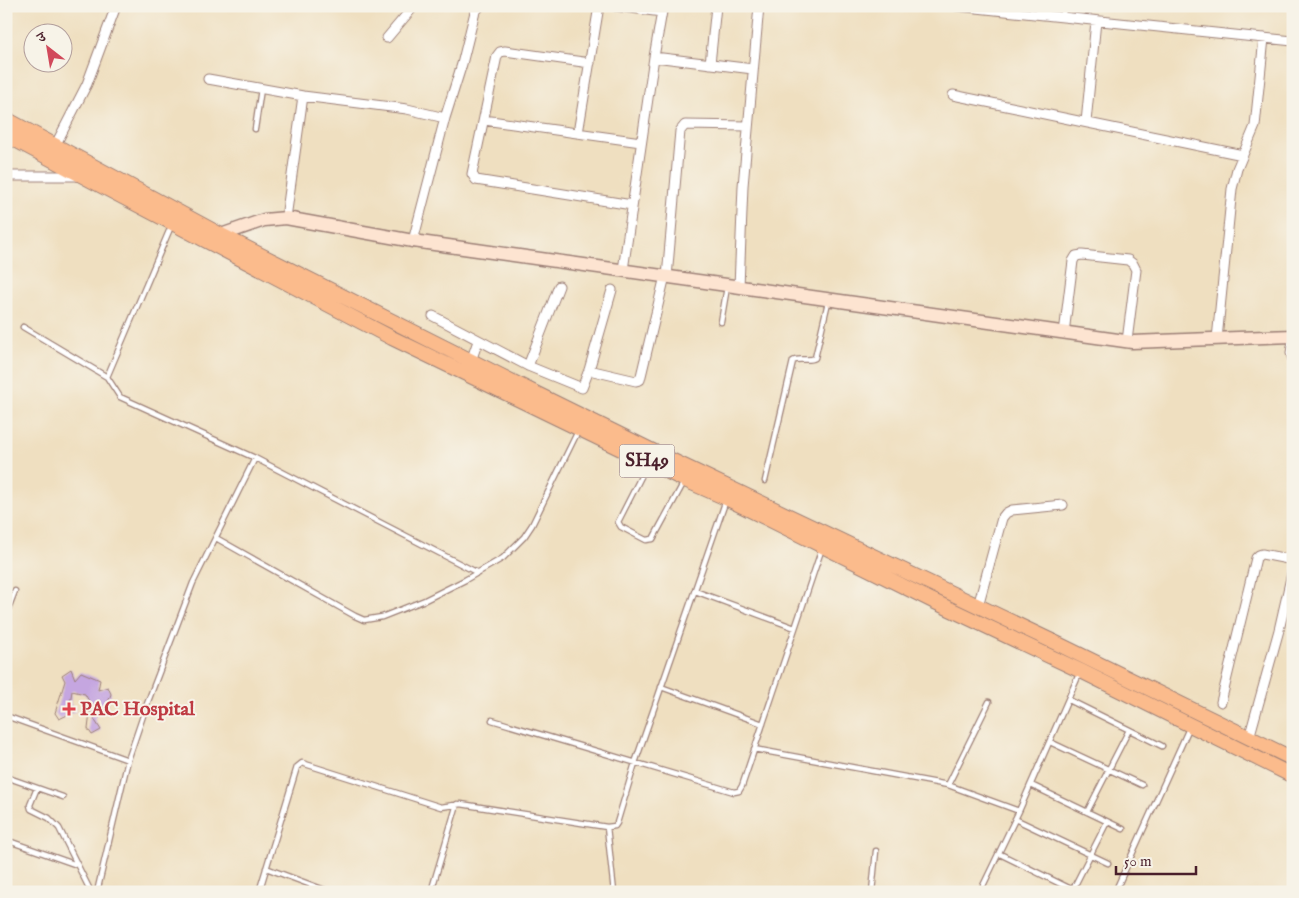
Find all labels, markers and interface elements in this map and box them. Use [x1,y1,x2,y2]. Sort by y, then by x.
north arrow [22,22,72,72]
text: उ [33,28,50,48]
road number: SH49 [620,444,674,478]
place label: PAC Hospital [80,697,195,722]
marker: PAC Hospital [62,702,76,716]
scale bar [1116,843,1196,875]
text: 50 m [1124,852,1152,871]

